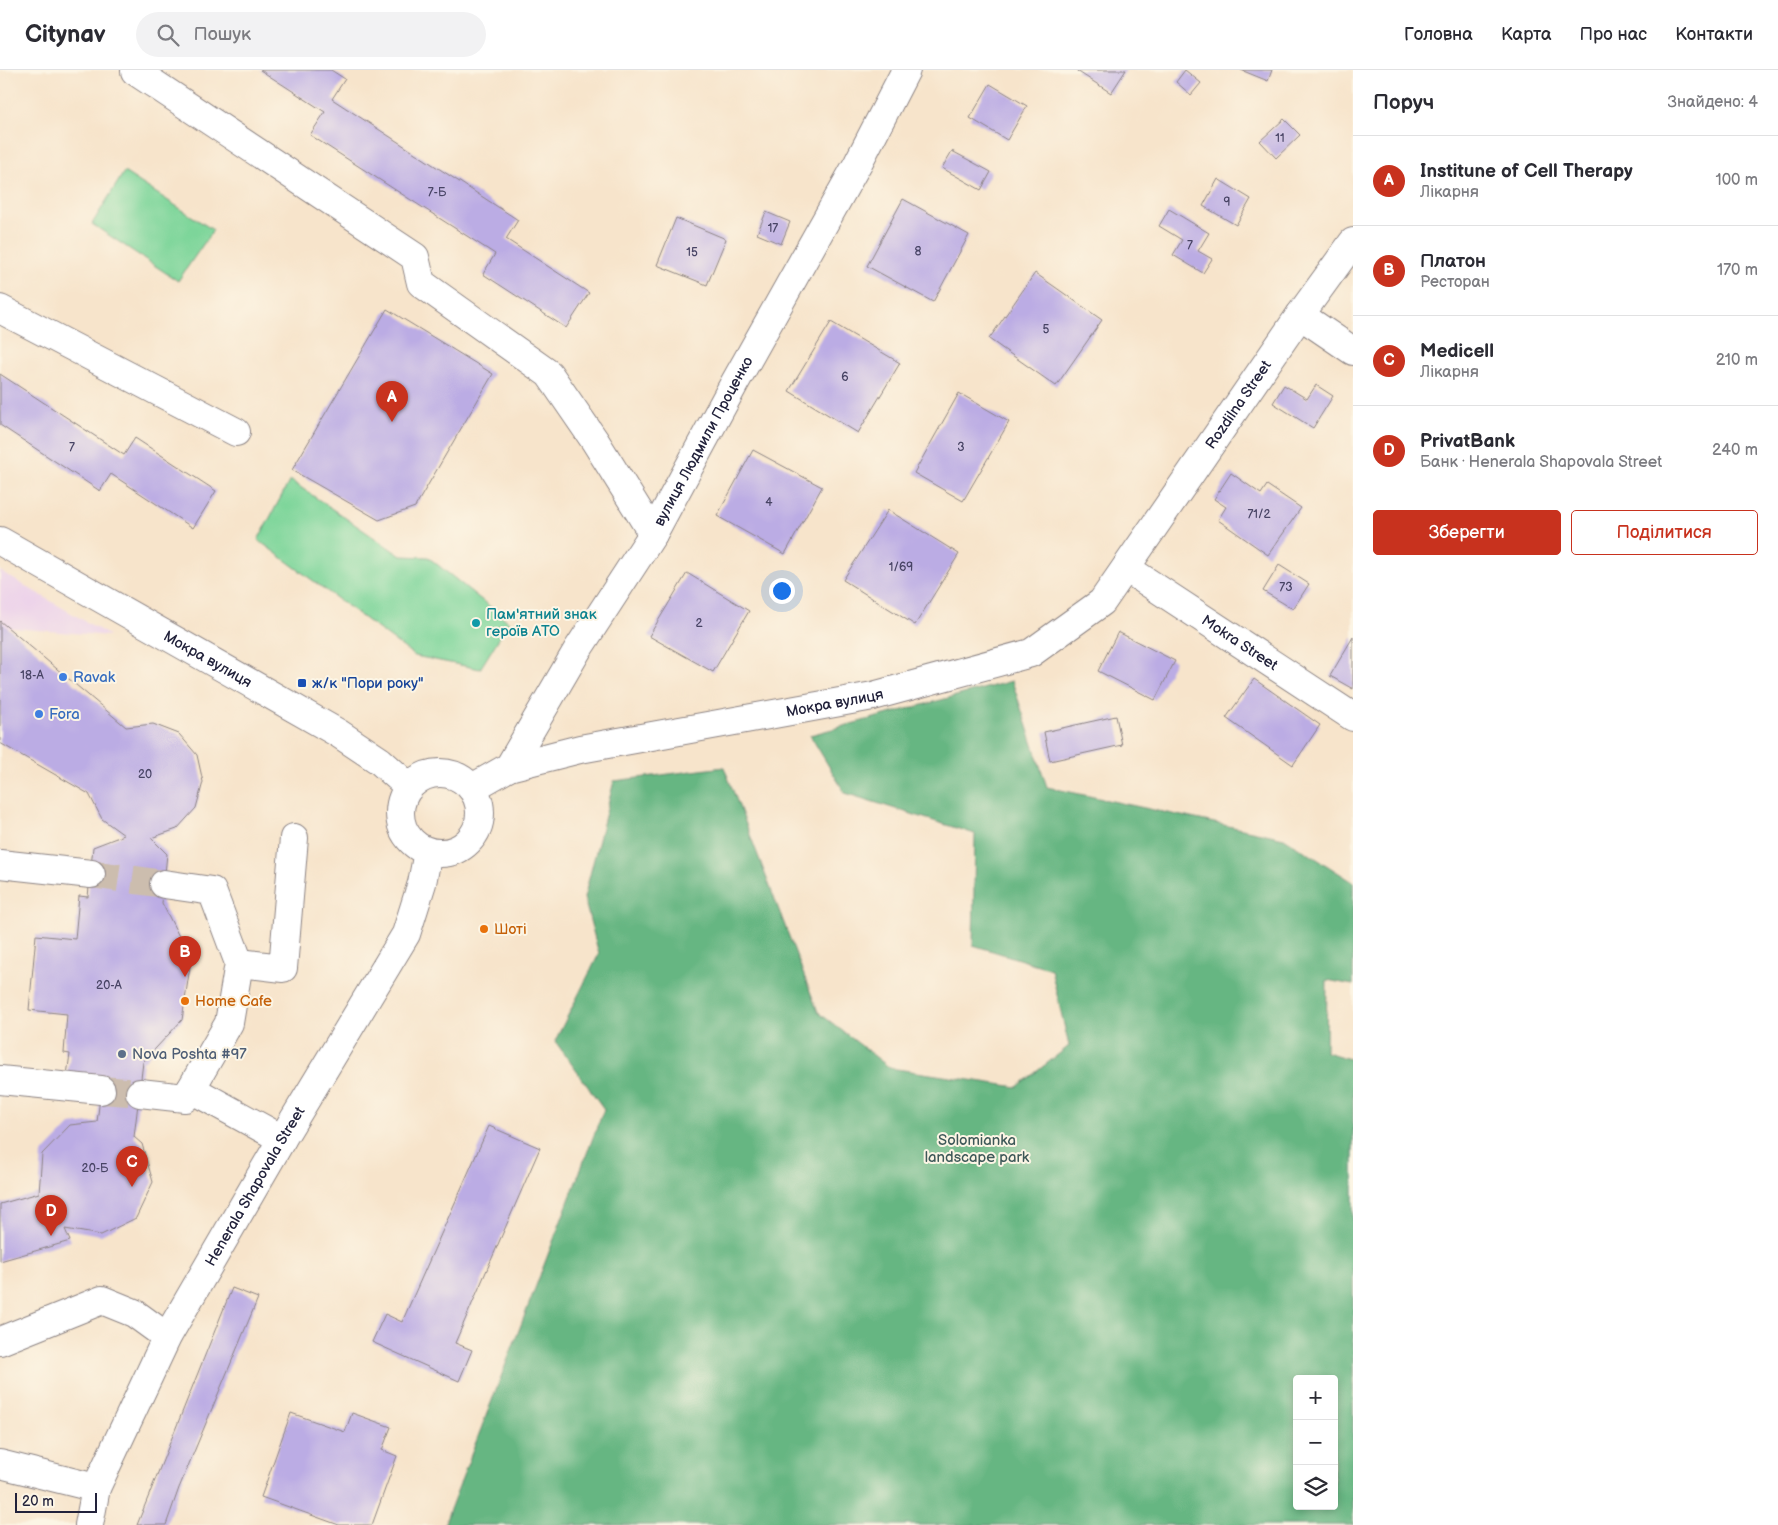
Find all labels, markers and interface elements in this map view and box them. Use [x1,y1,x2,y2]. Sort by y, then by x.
search box [136,12,486,57]
text: Citynav [25,20,106,49]
icon: search [154,21,182,49]
text: Пошук [194,23,251,46]
text: Головна [1404,24,1473,45]
text: Карта [1501,24,1552,45]
text: Про нас [1580,24,1647,45]
text: Контакти [1675,24,1753,45]
text: Поруч [1373,90,1434,115]
text: Знайдено: 4 [1668,93,1758,112]
house number: 11 [1275,131,1285,146]
text: Institune of Cell Therapy [1420,160,1633,183]
text: A [1384,171,1394,190]
text: 100 m [1715,171,1758,190]
text: Лікарня [1420,183,1479,202]
house number: 7-Б [428,185,447,200]
house number: 9 [1224,195,1231,210]
house number: 17 [768,221,778,236]
house number: 7 [1187,238,1193,253]
house number: 8 [915,244,922,259]
house number: 15 [686,245,698,260]
text: Платон [1420,250,1486,273]
text: B [1383,261,1395,280]
text: 170 m [1717,261,1758,280]
text: Ресторан [1420,273,1490,292]
house number: 5 [1043,322,1050,337]
text: Medicell [1420,340,1494,363]
text: C [1383,351,1395,370]
text: 210 m [1716,351,1758,370]
street label: вулиця Людмили Проценко [650,353,758,530]
street label: Rozdilna Street [1201,357,1276,453]
text: Лікарня [1420,363,1479,382]
house number: 6 [841,370,849,385]
pin: A [376,381,408,422]
text: PrivatBank [1420,430,1515,453]
house number: 7 [69,440,75,455]
house number: 3 [957,440,965,455]
text: D [1383,441,1395,460]
text: 240 m [1712,441,1758,460]
text: Банк · Henerala Shapovala Street [1420,453,1662,472]
house number: 4 [765,495,773,510]
house number: 71/2 [1247,507,1271,522]
button: Зберегти [1373,510,1561,555]
button: Поділитися [1571,510,1758,555]
house number: 1/69 [889,560,913,575]
your location [769,578,795,604]
house number: 73 [1279,580,1293,595]
place label: Пам'ятний знак героїв АТО [486,605,597,641]
street label: Mokra Street [1198,611,1282,675]
house number: 2 [695,616,703,631]
marker: Пам'ятний знак героїв АТО [470,617,482,629]
street label: Мокра вулиця [160,627,255,692]
house number: 18-А [20,668,44,683]
place label: Ravak [73,668,116,687]
marker: Ravak [57,671,69,683]
place label: ж/к "Пори року" [312,674,424,693]
marker: ж/к "Пори року" [296,677,308,689]
street label: Мокра вулиця [784,685,886,722]
place label: Fora [49,705,80,724]
marker: Fora [33,708,45,720]
house number: 20 [138,767,152,782]
place label: Шоті [494,920,527,939]
marker: Шоті [478,923,490,935]
pin: B [169,936,201,977]
house number: 20-А [96,978,123,993]
place label: Home Cafe [195,992,272,1011]
marker: Home Cafe [179,995,191,1007]
place label: Nova Poshta #97 [132,1045,247,1064]
marker: Nova Poshta #97 [116,1048,128,1060]
street label: Henerala Shapovala Street [201,1103,310,1270]
park label: Solomianka landscape park [925,1131,1030,1167]
pin: C [116,1146,148,1187]
house number: 20-Б [82,1161,109,1176]
pin: D [35,1195,67,1236]
map controls [1293,1375,1338,1510]
button: + [1293,1375,1338,1420]
button: − [1293,1420,1338,1465]
button: layers [1293,1465,1338,1510]
scale bar [15,1490,98,1513]
text: 20 m [22,1493,54,1510]

